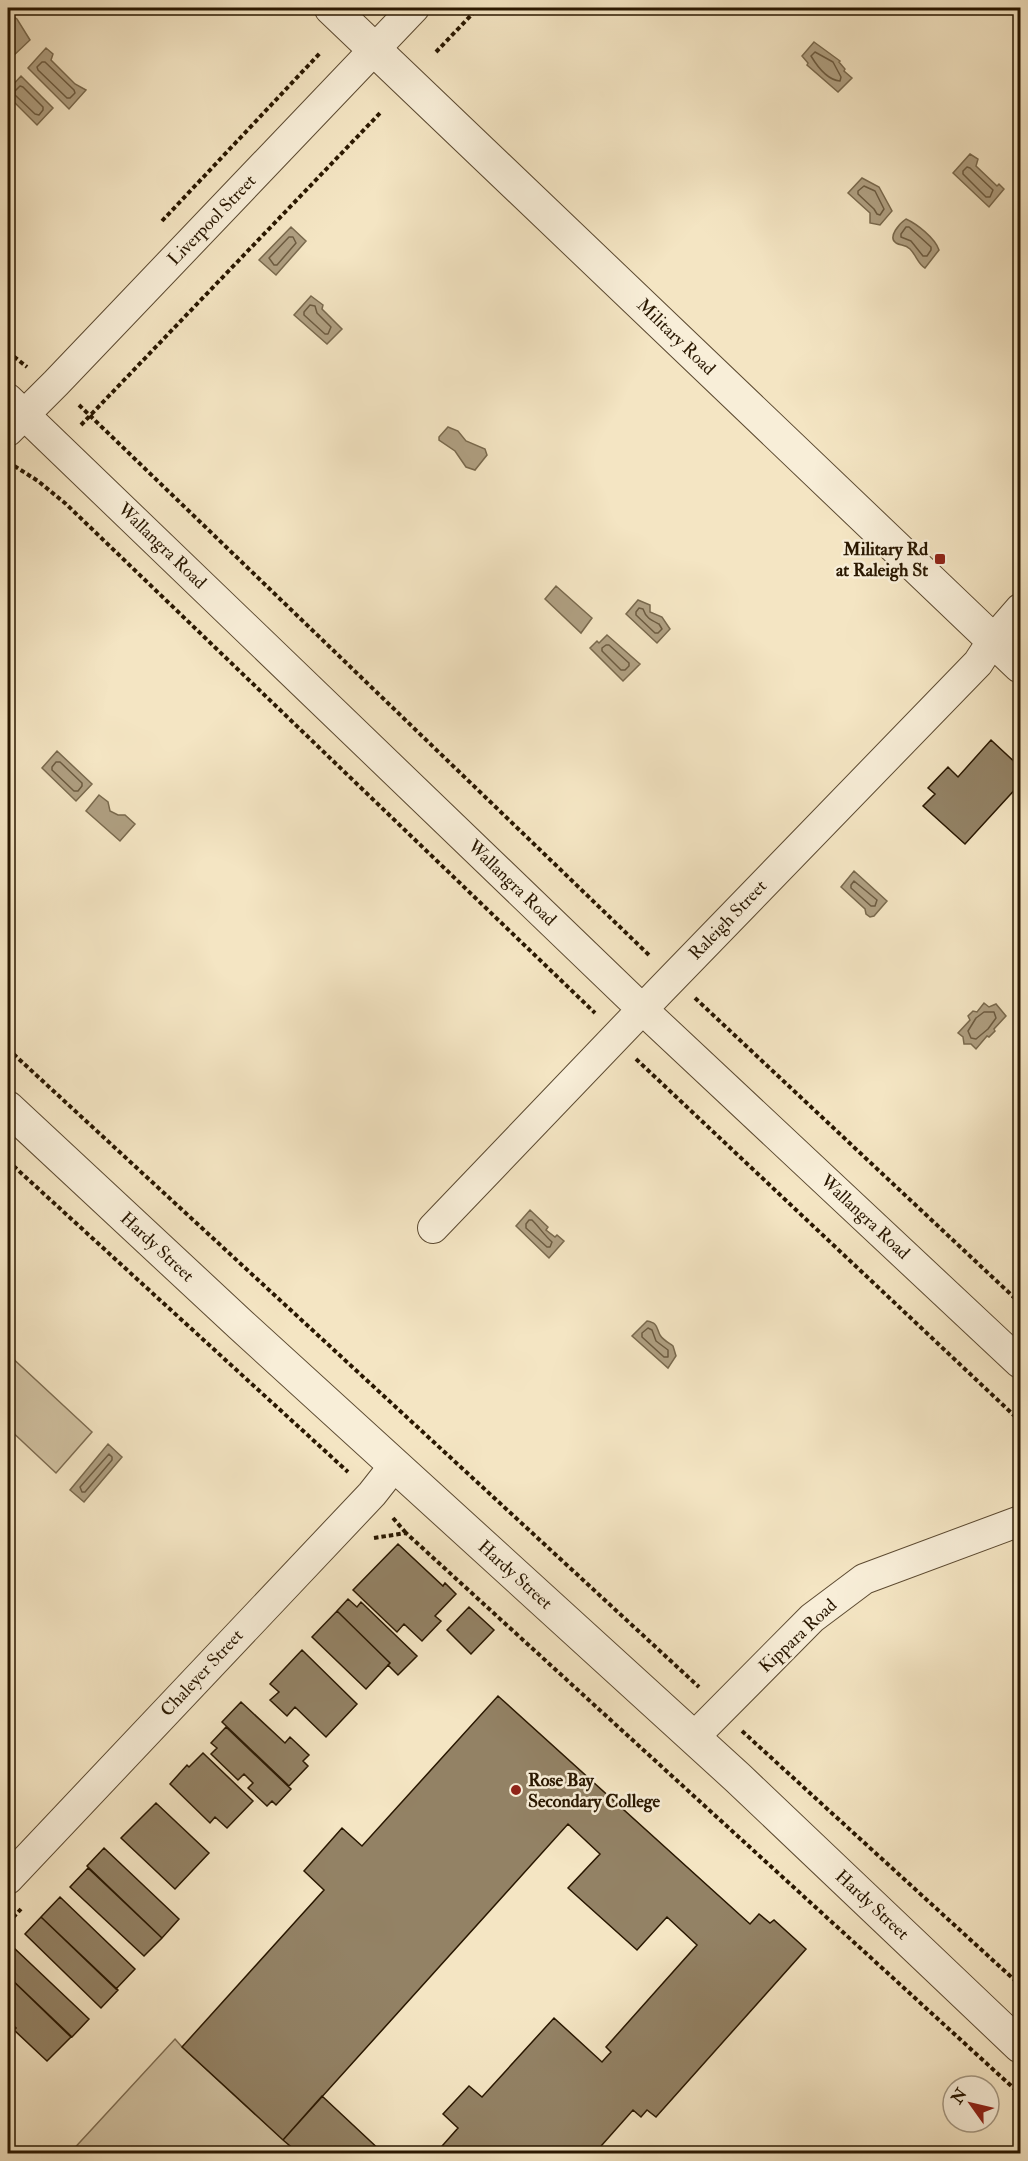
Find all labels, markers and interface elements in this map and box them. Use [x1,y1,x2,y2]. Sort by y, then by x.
street label: Liverpool Street [163,170,261,270]
street label: Military Road [632,294,720,380]
street label: Wallangra Road [112,497,211,594]
place label: Military Rd at Raleigh St [836,538,928,582]
marker: Military Rd at Raleigh St [933,552,947,566]
street label: Wallangra Road [462,834,561,931]
street label: Raleigh Street [684,875,772,965]
street label: Wallangra Road [815,1169,915,1265]
street label: Hardy Street [115,1207,199,1287]
street label: Hardy Street [473,1535,557,1615]
street label: Kippara Road [754,1594,842,1678]
street label: Chaleyer Street [156,1624,248,1722]
place label: Rose Bay Secondary College [528,1769,661,1813]
marker: Rose Bay Secondary College [509,1783,523,1797]
street label: Hardy Street [830,1865,914,1945]
north arrow [941,2074,1001,2134]
text: N [947,2084,972,2109]

